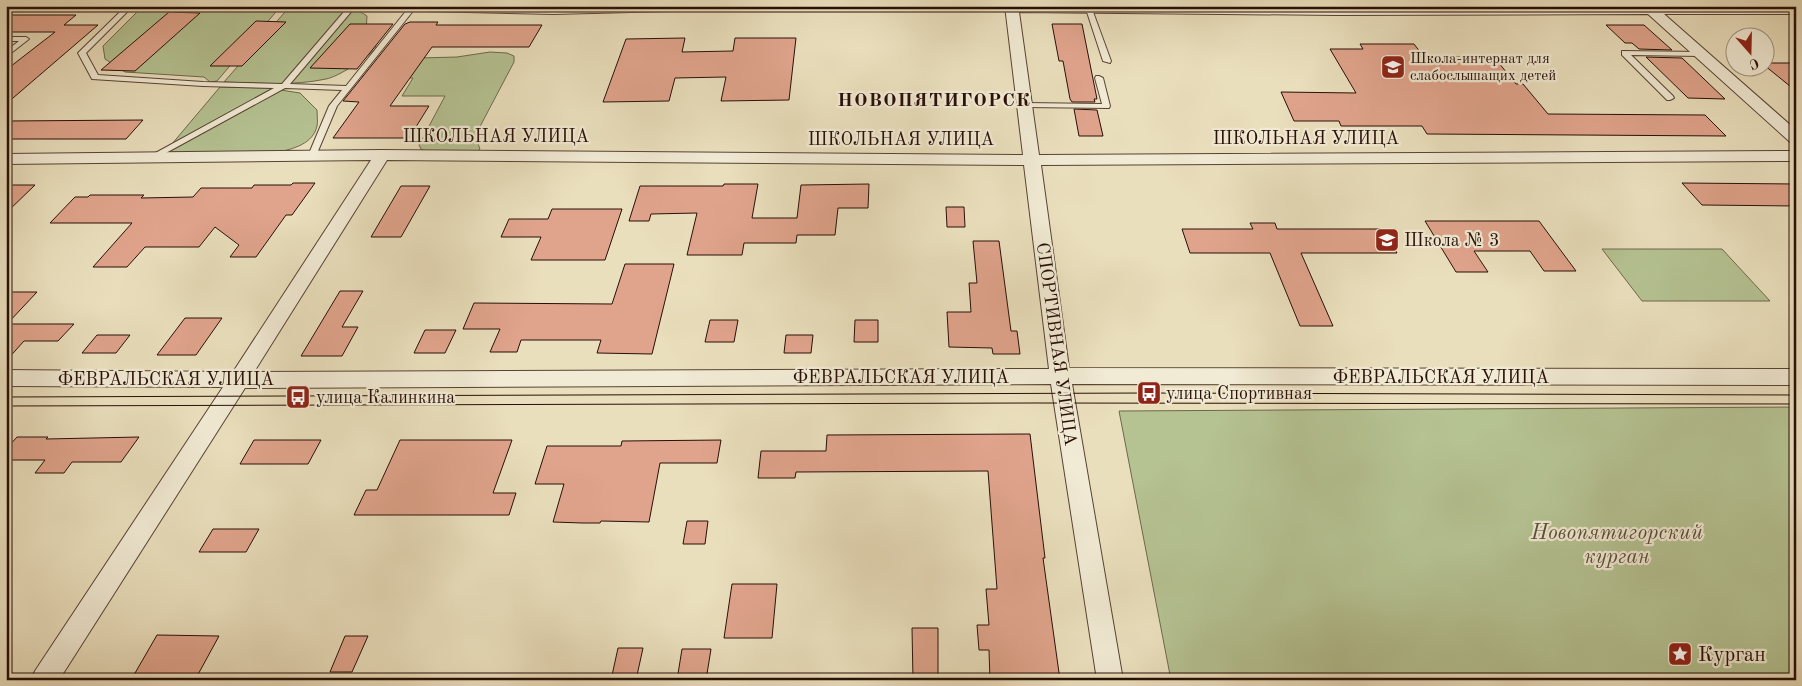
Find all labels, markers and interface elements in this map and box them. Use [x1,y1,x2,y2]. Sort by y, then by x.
north arrow [1724,28,1774,78]
place label: Школа-интернат для слабослышащих детей [1410,52,1556,84]
school or university icon: Школа-интернат для слабослышащих детей [1380,54,1406,80]
text: С [1747,55,1761,71]
district label: НОВОПЯТИГОРСК [837,92,1031,111]
street label: ШКОЛЬНАЯ УЛИЦА [403,128,590,146]
street label: ШКОЛЬНАЯ УЛИЦА [1213,130,1400,148]
street label: ШКОЛЬНАЯ УЛИЦА [808,131,995,149]
school or university icon: Школа № 3 [1374,227,1400,253]
place label: Школа № 3 [1404,232,1500,250]
street label: СПОРТИВНАЯ УЛИЦА [1033,241,1079,447]
street label: ФЕВРАЛЬСКАЯ УЛИЦА [793,369,1009,387]
street label: ФЕВРАЛЬСКАЯ УЛИЦА [1333,369,1549,387]
street label: ФЕВРАЛЬСКАЯ УЛИЦА [58,371,274,389]
bus stop icon: улица Спортивная [1136,380,1162,406]
bus stop icon: улица Калинкина [285,384,311,410]
place label: улица Спортивная [1166,385,1312,403]
place label: улица Калинкина [316,389,455,407]
park label: Новопятигорский курган [1530,523,1703,568]
place icon: Курган [1667,641,1693,667]
place label: Курган [1698,645,1766,666]

